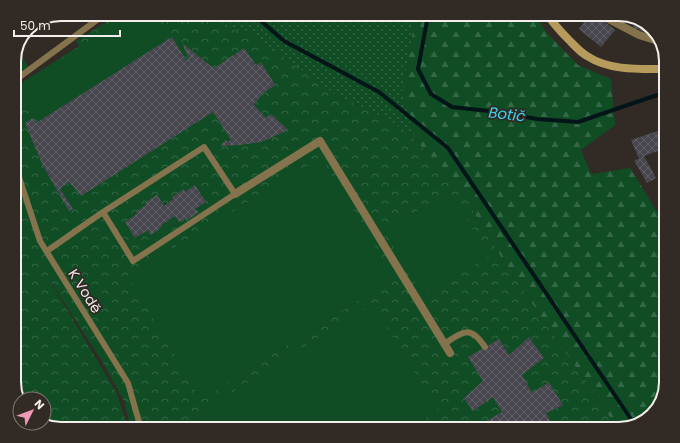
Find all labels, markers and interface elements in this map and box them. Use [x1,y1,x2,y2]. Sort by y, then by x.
scale bar [14,12,120,38]
text: 50 m [20,17,51,34]
water label: Botič [487,101,527,127]
street label: K Vodě [64,265,107,317]
north arrow [12,391,52,431]
text: N [31,396,48,413]

